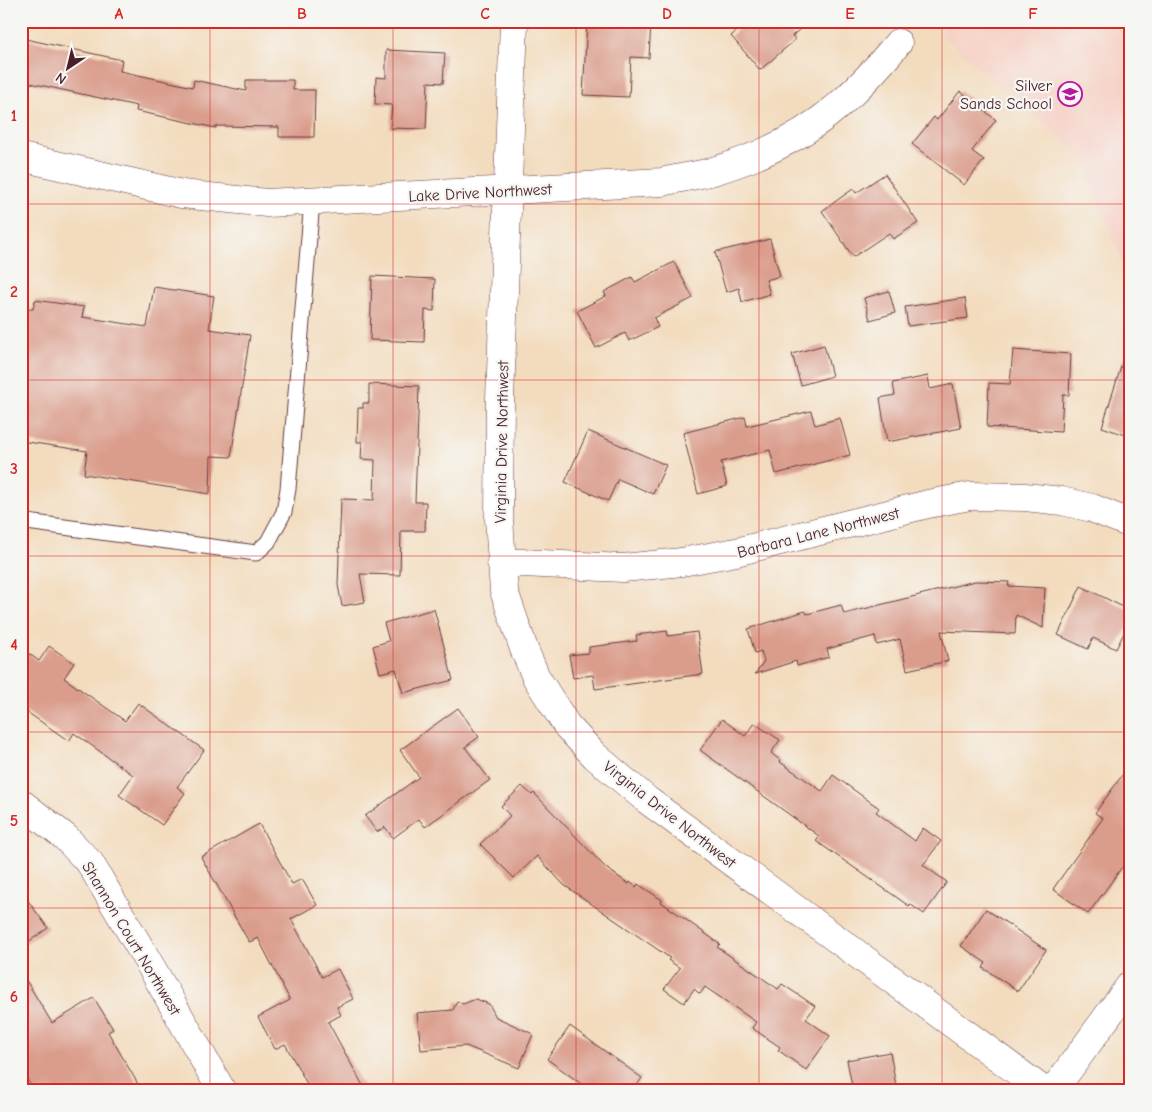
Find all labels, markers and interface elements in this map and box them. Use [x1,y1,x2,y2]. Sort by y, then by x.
text: A [115,5,124,23]
text: B [297,5,307,23]
text: C [480,5,490,23]
text: D [662,5,672,23]
text: E [845,5,855,23]
text: F [1028,5,1038,23]
north arrow [42,42,92,92]
text: N [52,69,69,88]
place label: Silver Sands School [960,77,1053,113]
school or university icon: Silver Sands School [1057,81,1083,107]
text: 1 [11,107,17,125]
street label: Lake Drive Northwest [408,180,553,206]
text: 2 [10,283,18,301]
street label: Virginia Drive Northwest [492,360,512,524]
text: 3 [10,460,18,478]
street label: Barbara Lane Northwest [735,504,901,562]
text: 4 [10,636,18,654]
street label: Virginia Drive Northwest [600,757,740,872]
text: 5 [10,812,18,830]
street label: Shannon Court Northwest [78,859,184,1019]
text: 6 [10,988,18,1006]

